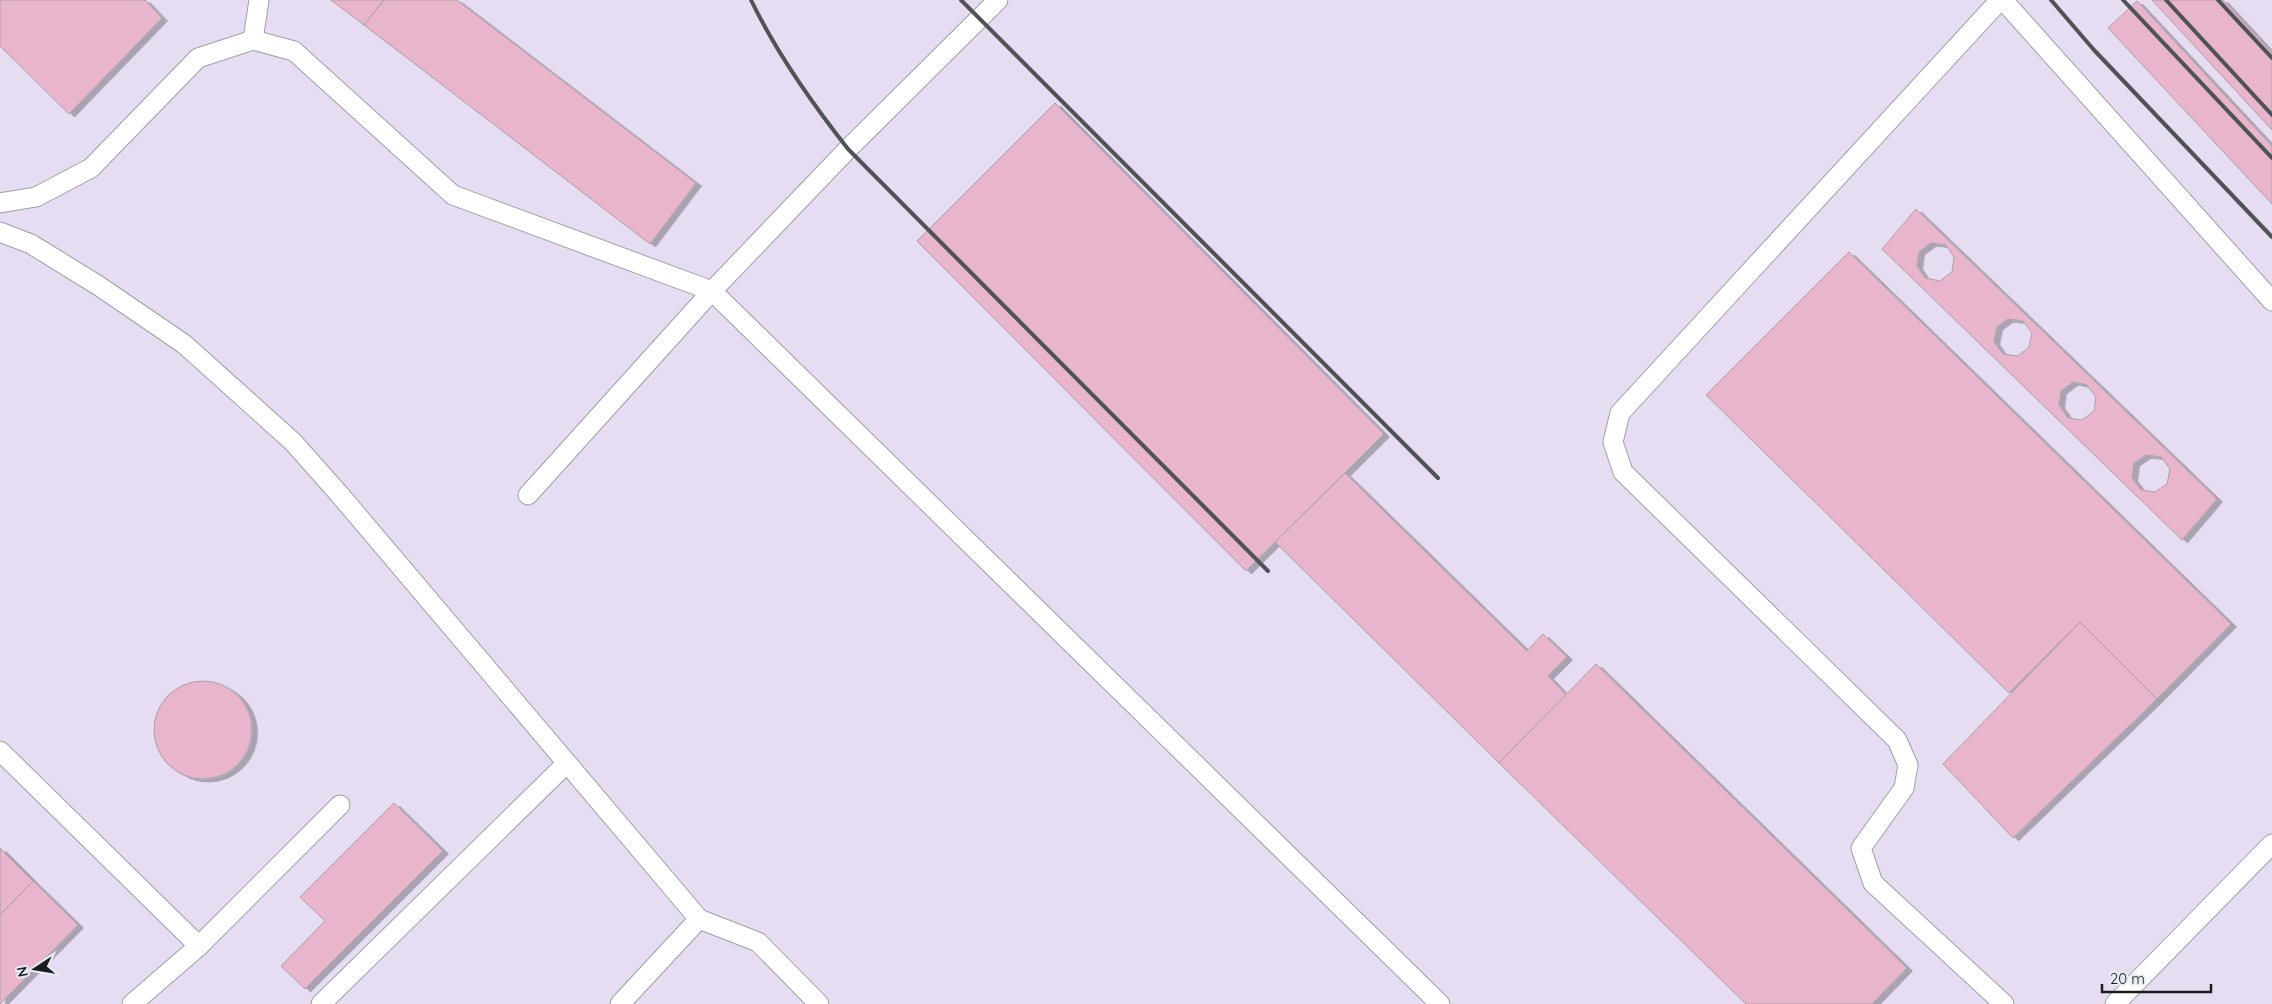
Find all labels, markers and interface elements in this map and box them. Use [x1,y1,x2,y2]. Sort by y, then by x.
north arrow [10,944,60,994]
scale bar [2102,962,2211,994]
text: N [12,965,32,979]
text: 20 m [2110,969,2145,988]

